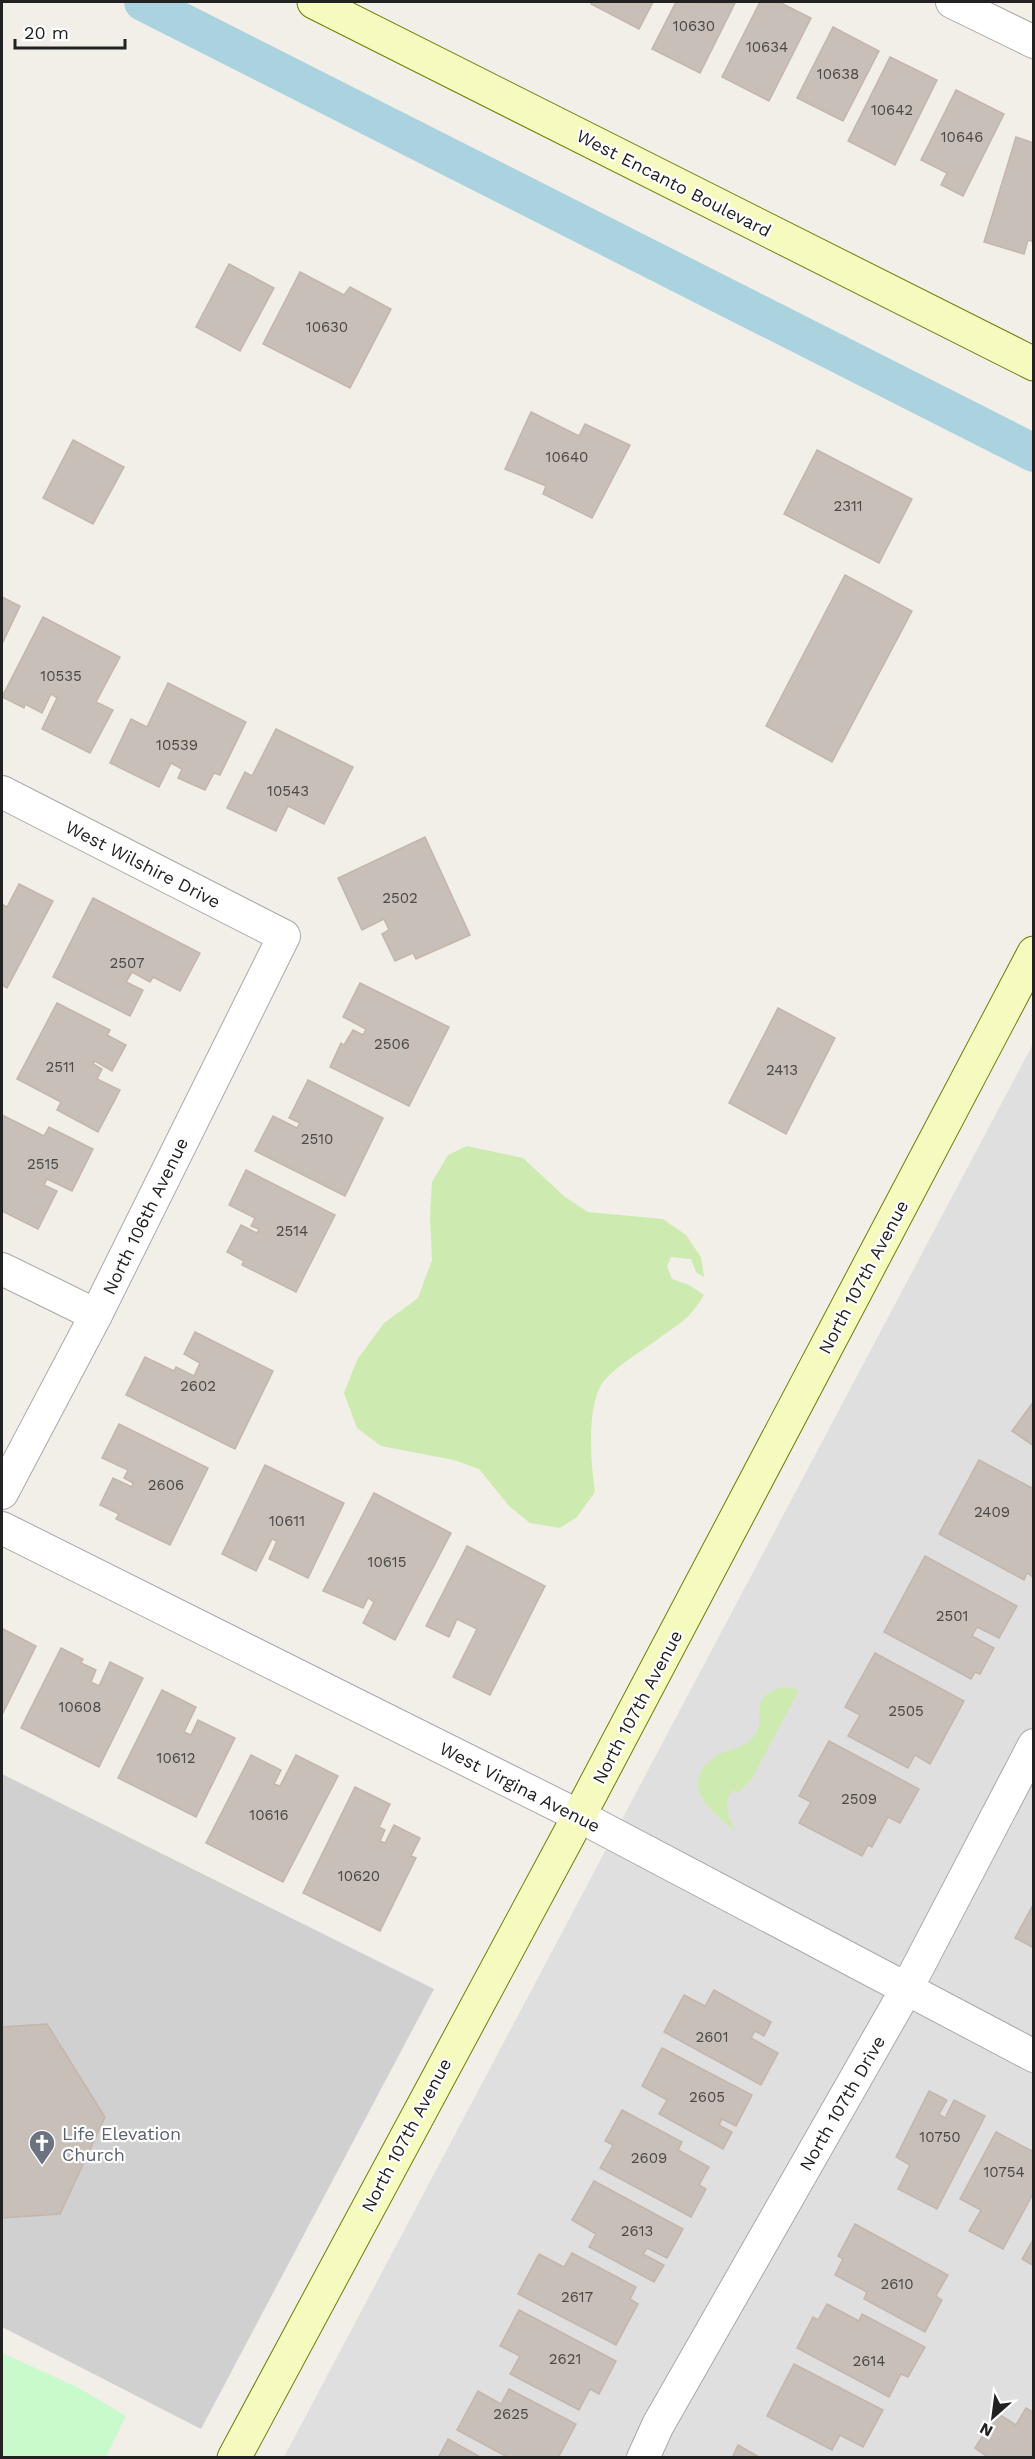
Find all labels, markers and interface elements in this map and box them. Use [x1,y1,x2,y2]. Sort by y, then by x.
scale bar [15,12,124,50]
house number: 10630 [673,17,715,35]
text: 20 m [24,22,69,43]
house number: 10634 [746,38,788,56]
house number: 10638 [817,65,859,83]
house number: 10642 [871,101,913,119]
street label: West Encanto Boulevard [573,125,775,241]
house number: 10646 [941,128,983,146]
house number: 10630 [306,318,348,336]
house number: 10640 [546,448,588,466]
house number: 2311 [833,497,863,515]
house number: 10535 [40,667,82,685]
house number: 10539 [156,736,198,754]
house number: 10543 [267,782,309,800]
street label: West Wilshire Drive [62,816,224,912]
house number: 2502 [382,889,418,907]
house number: 2507 [110,954,144,972]
house number: 2506 [374,1035,410,1053]
house number: 2511 [45,1058,75,1076]
house number: 2413 [766,1061,798,1079]
house number: 2510 [301,1130,333,1148]
street label: North 106th Avenue [98,1134,192,1298]
house number: 2515 [27,1155,59,1173]
street label: North 107th Avenue [814,1197,912,1357]
house number: 2514 [276,1222,308,1240]
house number: 2602 [180,1377,216,1395]
house number: 2606 [148,1476,184,1494]
house number: 2409 [974,1503,1010,1521]
house number: 10611 [269,1512,305,1530]
house number: 10615 [368,1553,406,1571]
house number: 2501 [936,1607,968,1625]
street label: North 107th Avenue [588,1627,686,1787]
house number: 10608 [59,1698,101,1716]
house number: 2505 [888,1702,924,1720]
street label: West Virgina Avenue [436,1737,604,1837]
house number: 10612 [157,1749,195,1767]
house number: 2509 [841,1790,877,1808]
house number: 10616 [249,1806,289,1824]
house number: 10620 [338,1867,380,1885]
house number: 2601 [695,2028,729,2046]
street label: North 107th Drive [795,2032,889,2174]
street label: North 107th Avenue [357,2055,455,2215]
house number: 2605 [689,2088,725,2106]
place label: Life Elevation Church [62,2123,181,2165]
church icon: Life Elevation Church [27,2128,57,2166]
house number: 10750 [919,2128,961,2146]
house number: 2609 [631,2149,667,2167]
house number: 10754 [983,2163,1025,2181]
house number: 2613 [621,2222,653,2240]
house number: 2610 [880,2275,914,2293]
house number: 2617 [561,2288,593,2306]
house number: 2621 [549,2350,581,2368]
house number: 2614 [853,2352,885,2370]
north arrow [963,2387,1023,2447]
house number: 2625 [493,2405,529,2423]
text: N [976,2419,996,2441]

